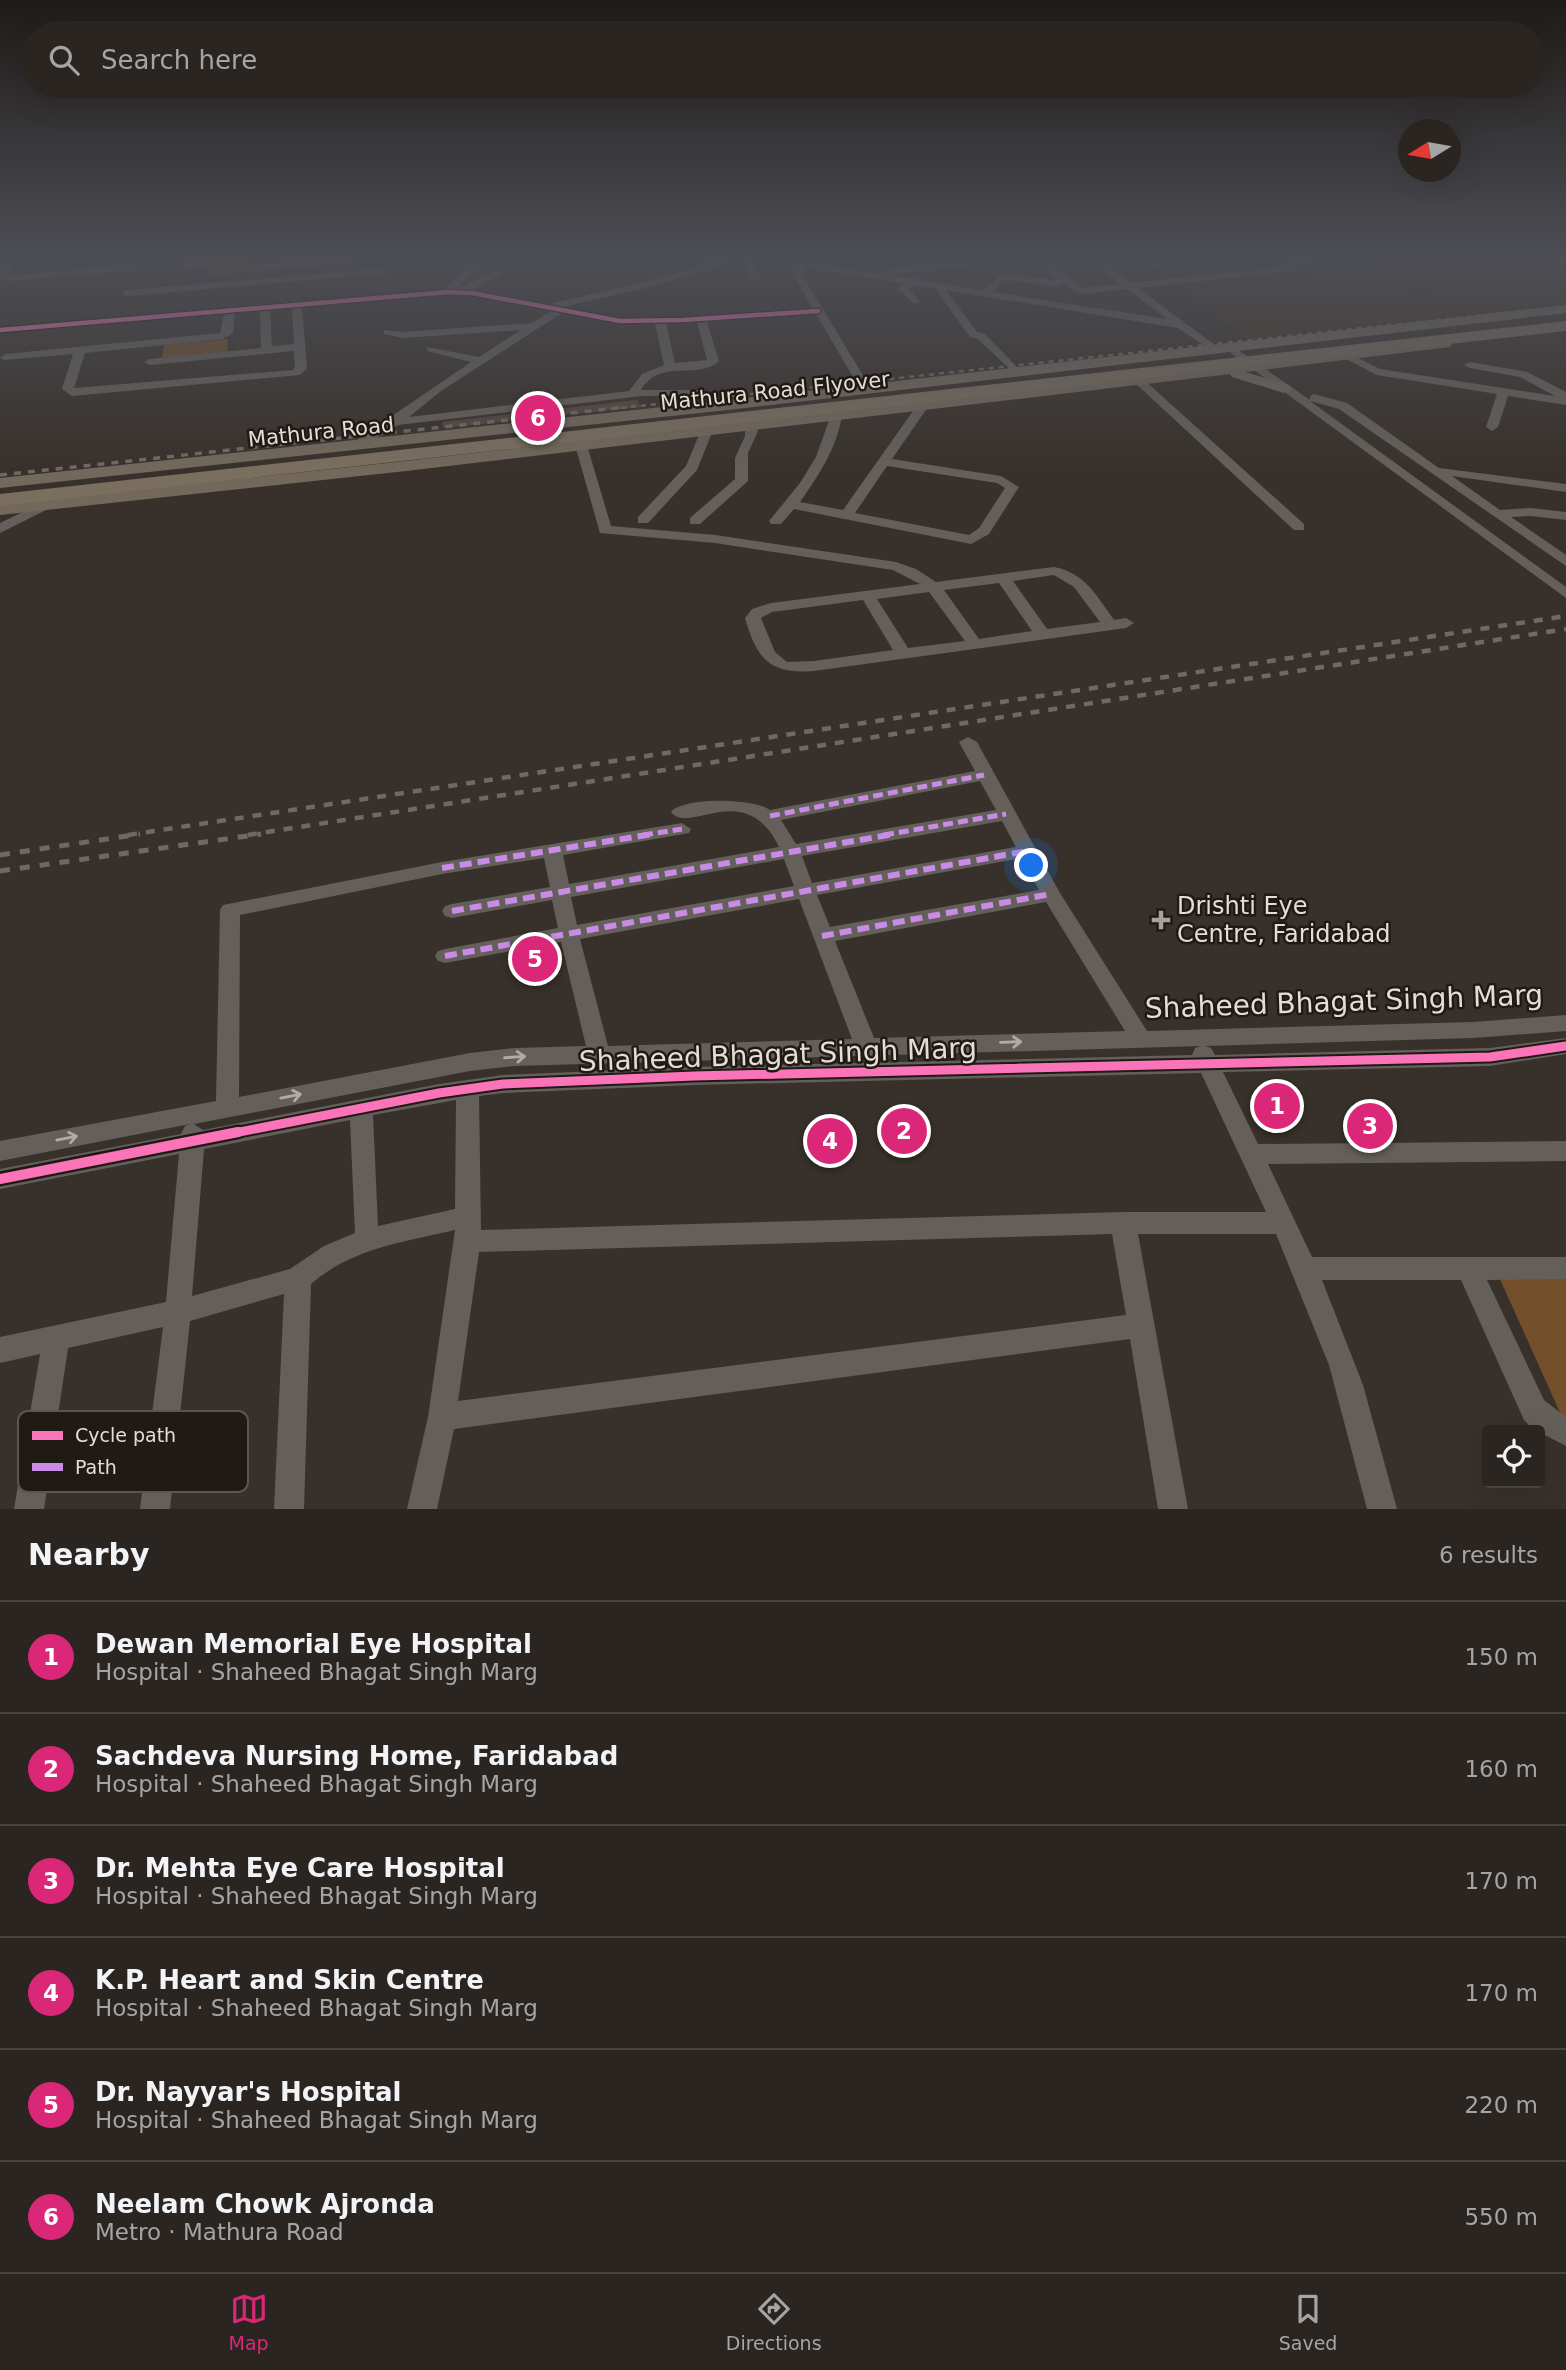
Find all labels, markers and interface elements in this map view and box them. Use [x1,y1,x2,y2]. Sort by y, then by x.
search box [21,21,1545,98]
icon: search [45,41,83,79]
text: Search here [101,45,257,75]
north arrow [1398,119,1461,182]
street label: Mathura Road Flyover [659,367,891,415]
pin: 6 [515,392,561,444]
street label: Mathura Road [247,412,395,452]
your location [1014,848,1048,882]
place label: Drishti Eye Centre, Faridabad [1177,892,1390,948]
marker: Drishti Eye Centre, Faridabad [1151,910,1171,930]
pin: 5 [512,933,558,985]
street label: Shaheed Bhagat Singh Marg [1144,978,1544,1025]
street label: Shaheed Bhagat Singh Marg [578,1031,978,1078]
one-way arrow [1000,1036,1023,1049]
one-way arrow [503,1050,525,1063]
pin: 1 [1254,1080,1300,1132]
one-way arrow [279,1089,302,1102]
pin: 3 [1347,1100,1393,1152]
pin: 2 [881,1105,927,1157]
pin: 4 [807,1115,853,1167]
one-way arrow [55,1131,78,1145]
legend [18,1411,248,1492]
text: Cycle path [75,1424,176,1446]
map controls [1482,1425,1545,1488]
button: locate [1482,1425,1545,1488]
text: Path [75,1456,117,1478]
text: Nearby [28,1537,150,1572]
text: 6 results [1439,1542,1538,1568]
text: Dewan Memorial Eye Hospital [95,1629,532,1659]
text: 1 [43,1644,59,1670]
text: 150 m [1464,1644,1538,1670]
text: Hospital · Shaheed Bhagat Singh Marg [95,1659,538,1685]
text: Sachdeva Nursing Home, Faridabad [95,1741,618,1771]
text: 2 [43,1756,59,1782]
text: 160 m [1464,1756,1538,1782]
text: Hospital · Shaheed Bhagat Singh Marg [95,1771,538,1797]
text: Dr. Mehta Eye Care Hospital [95,1853,505,1883]
text: 3 [43,1868,59,1894]
text: 170 m [1464,1868,1538,1894]
text: Hospital · Shaheed Bhagat Singh Marg [95,1883,538,1909]
text: K.P. Heart and Skin Centre [95,1965,484,1995]
text: 4 [43,1980,59,2006]
text: 170 m [1464,1980,1538,2006]
text: Hospital · Shaheed Bhagat Singh Marg [95,1995,538,2021]
text: Dr. Nayyar's Hospital [95,2077,401,2107]
text: 5 [43,2092,59,2118]
text: 220 m [1464,2092,1538,2118]
text: Hospital · Shaheed Bhagat Singh Marg [95,2107,538,2133]
text: Neelam Chowk Ajronda [95,2189,435,2219]
text: 6 [43,2204,59,2230]
text: 550 m [1464,2204,1538,2230]
text: Metro · Mathura Road [95,2219,344,2245]
tab: Map [229,2290,269,2354]
tab: Directions [726,2290,822,2354]
tab: Saved [1279,2290,1337,2354]

